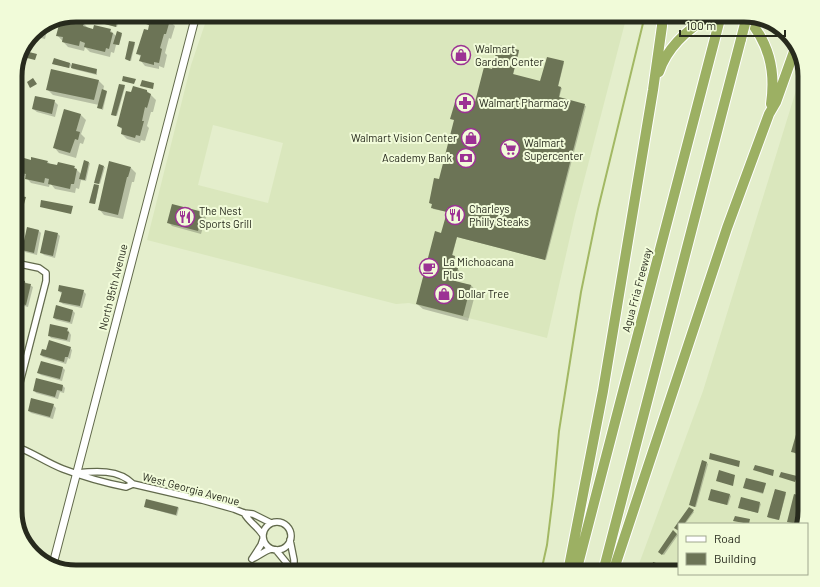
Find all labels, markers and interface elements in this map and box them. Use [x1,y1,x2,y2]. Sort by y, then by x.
scale bar [680,12,785,38]
text: 100 m [686,18,716,32]
place label: Walmart Garden Center [475,42,543,68]
shop icon: Walmart Garden Center [450,44,472,66]
pharmacy icon: Walmart Pharmacy [454,92,476,114]
place label: Walmart Pharmacy [479,96,569,109]
shop icon: Walmart Vision Center [460,127,482,149]
place label: Walmart Vision Center [351,131,457,144]
place label: Walmart Supercenter [524,136,583,162]
supermarket icon: Walmart Supercenter [499,138,521,160]
bank icon: Academy Bank [455,147,477,169]
place label: Academy Bank [382,151,452,164]
place label: Charleys Philly Steaks [469,202,529,228]
place label: The Nest Sports Grill [199,204,252,230]
restaurant icon: Charleys Philly Steaks [444,204,466,226]
restaurant icon: The Nest Sports Grill [174,206,196,228]
street label: North 95th Avenue [96,242,130,331]
street label: Agua Fria Freeway [619,246,654,334]
place label: La Michoacana Plus [443,255,514,281]
cafe icon: La Michoacana Plus [418,257,440,279]
shop icon: Dollar Tree [433,283,455,305]
place label: Dollar Tree [458,287,509,300]
street label: West Georgia Avenue [141,469,241,508]
legend [678,523,808,575]
text: Road [714,531,741,545]
text: Building [714,551,756,565]

